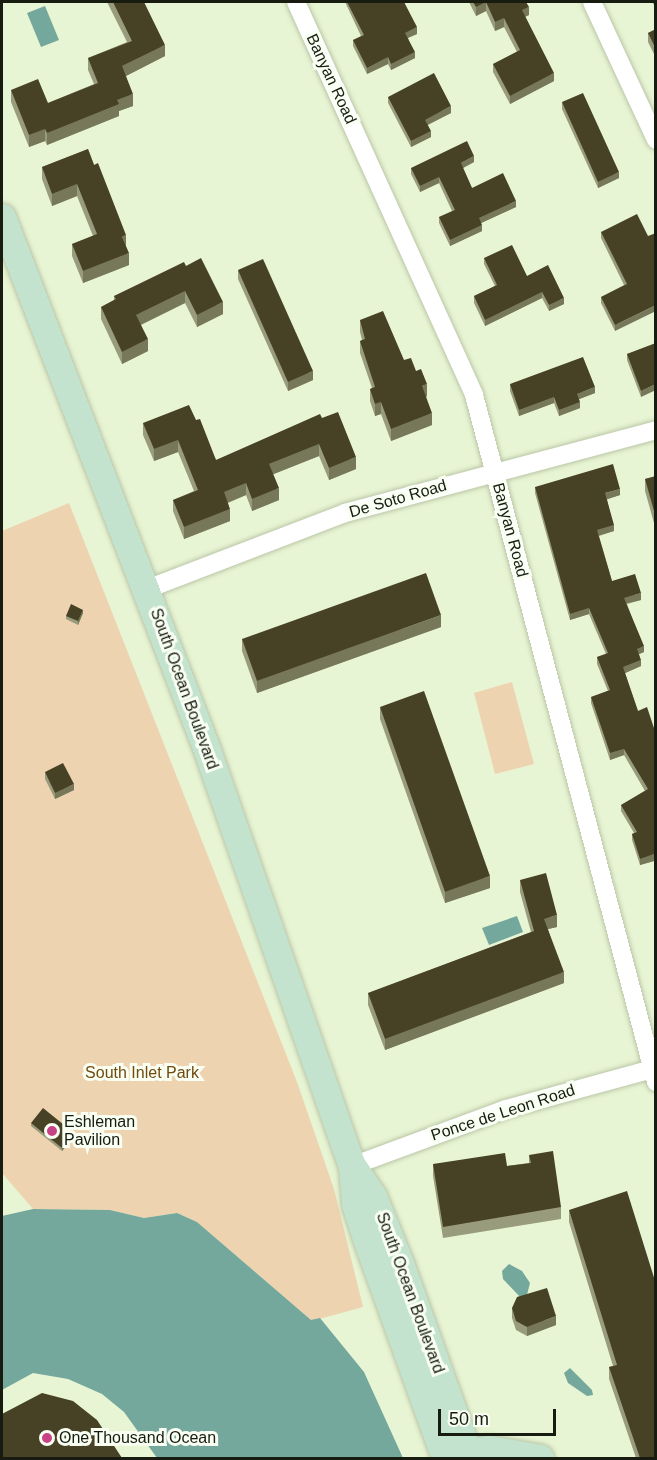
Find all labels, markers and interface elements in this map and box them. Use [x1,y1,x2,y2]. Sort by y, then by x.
street label: Banyan Road [302,31,360,127]
street label: De Soto Road [347,476,449,522]
street label: Banyan Road [488,481,532,579]
street label: South Ocean Boulevard [146,606,222,772]
park label: South Inlet Park [85,1063,199,1083]
street label: Ponce de Leon Road [429,1081,577,1145]
place label: Eshleman Pavilion [64,1112,135,1150]
marker: Eshleman Pavilion [45,1124,59,1138]
street label: South Ocean Boulevard [372,1210,448,1376]
scale bar [441,1397,560,1435]
text: 50 m [449,1409,489,1429]
place label: One Thousand Ocean [59,1428,216,1448]
marker: One Thousand Ocean [40,1431,54,1445]

